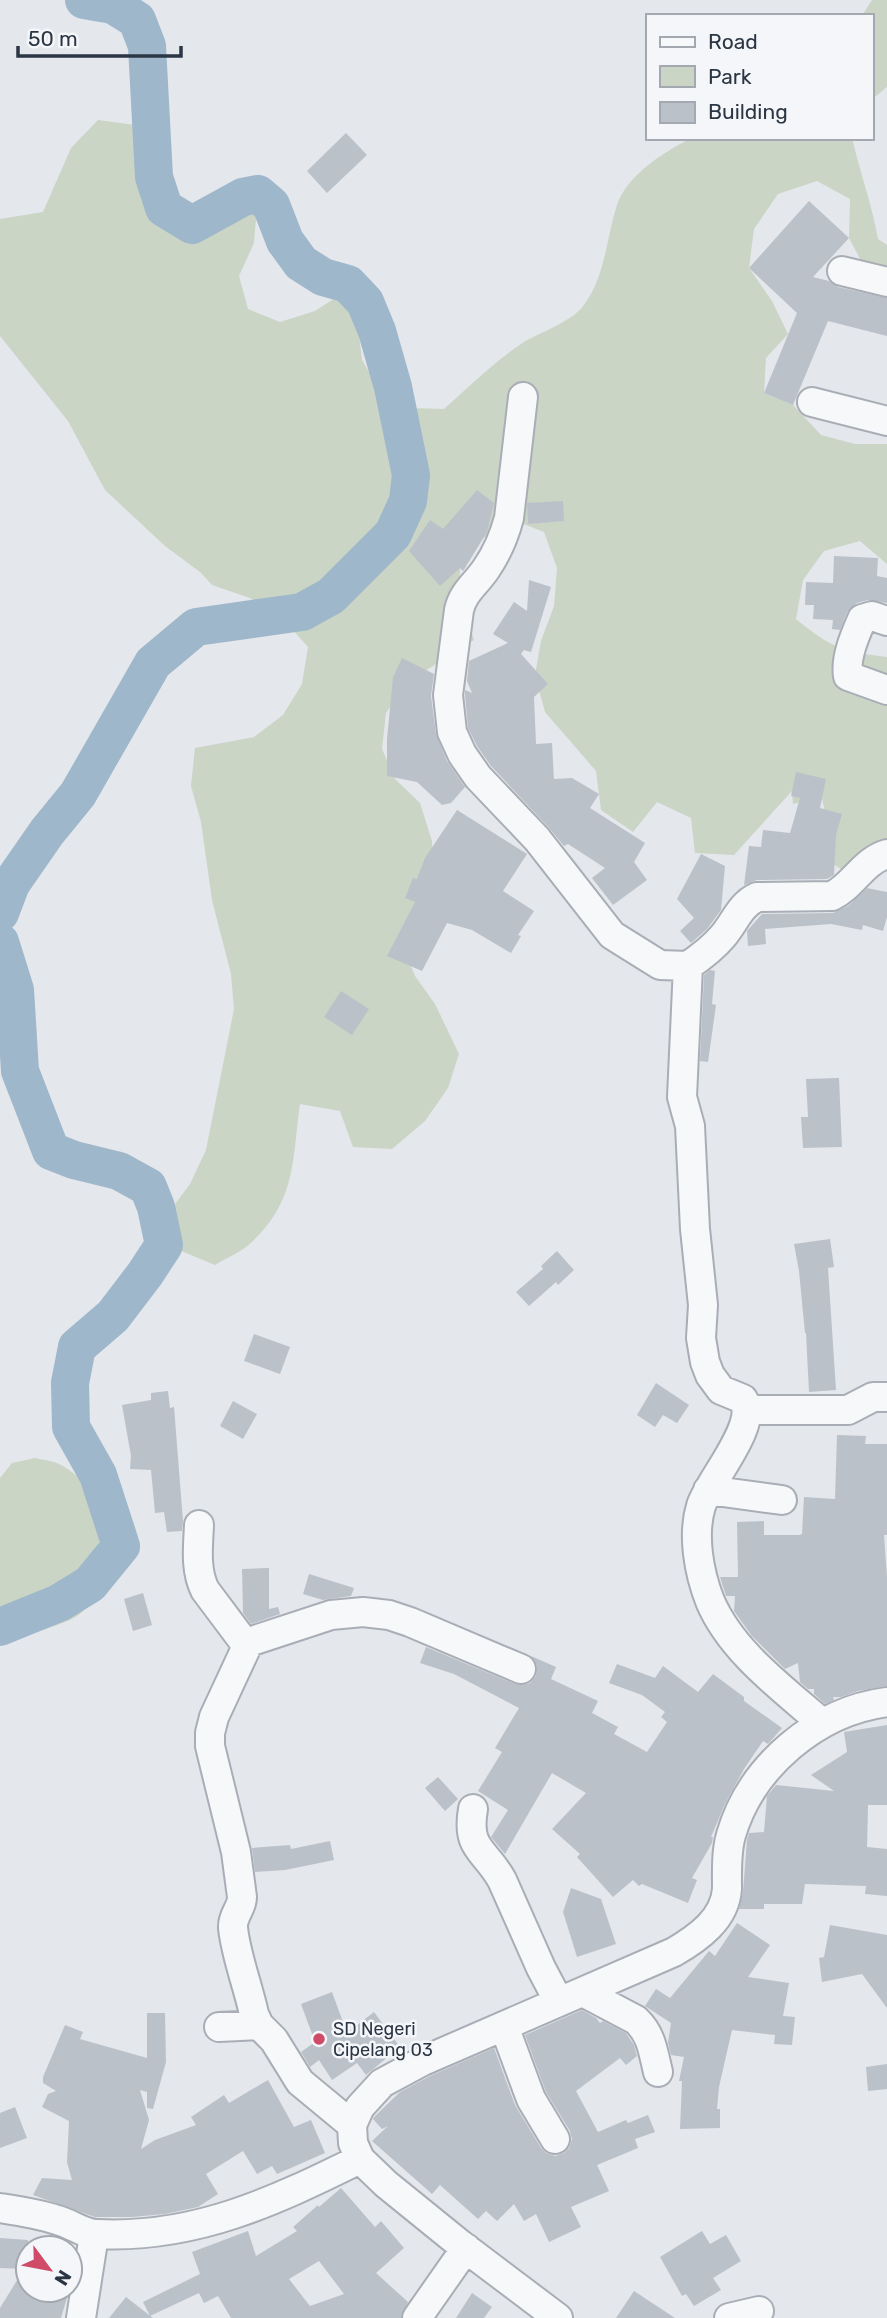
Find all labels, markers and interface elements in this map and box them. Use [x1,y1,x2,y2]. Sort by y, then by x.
scale bar [18,14,180,58]
legend [646,14,873,140]
text: 50 m [28,26,78,51]
text: Road [708,29,758,54]
text: Park [708,64,752,89]
text: Building [708,99,788,124]
place label: SD Negeri Cipelang 03 [333,2018,433,2061]
marker: SD Negeri Cipelang 03 [311,2031,327,2047]
north arrow [14,2234,84,2304]
text: N [50,2266,76,2290]

